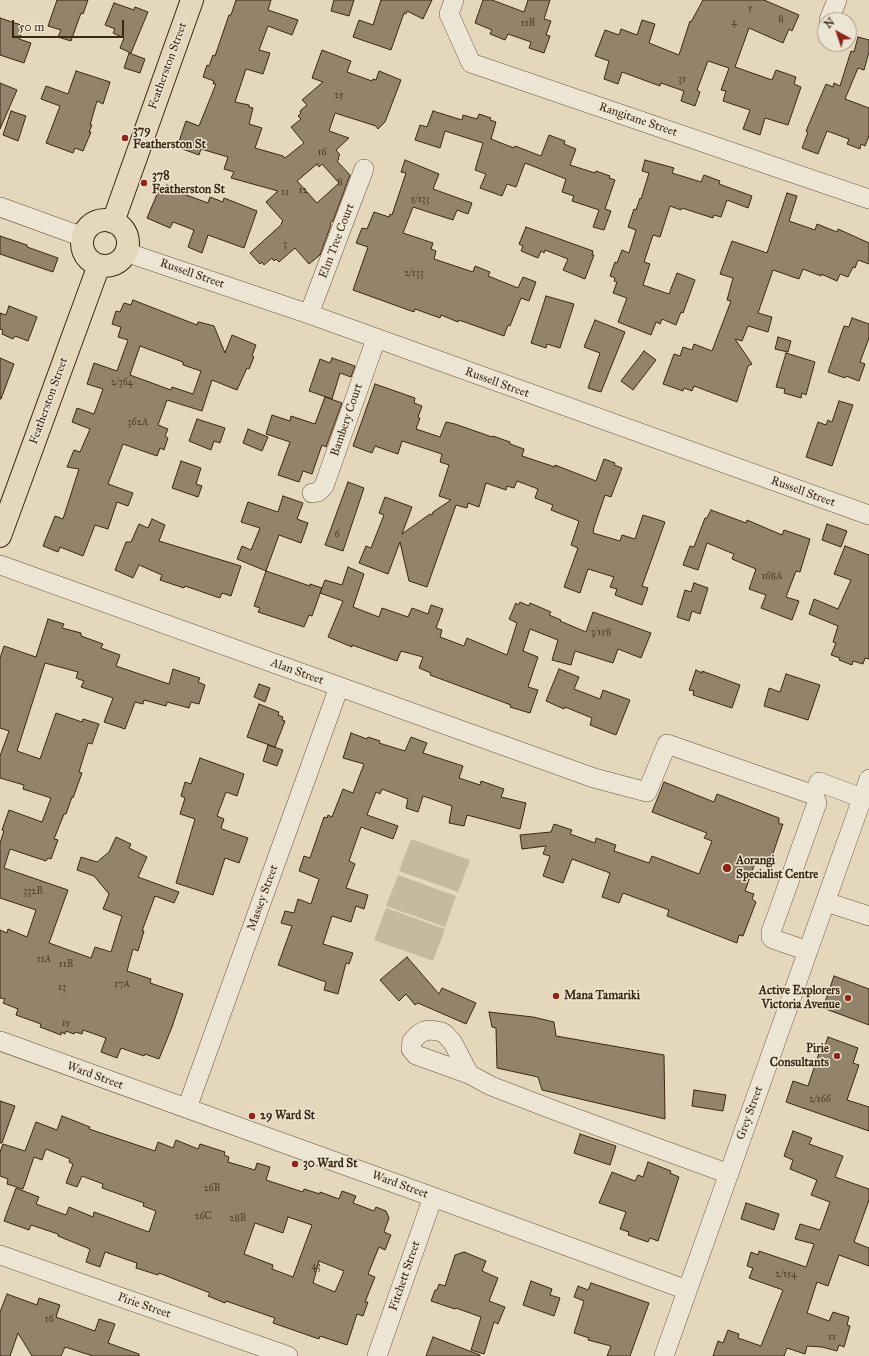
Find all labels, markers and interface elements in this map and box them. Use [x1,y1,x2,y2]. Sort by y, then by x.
house number: 5 [748,3,752,15]
scale bar [14,12,126,38]
north arrow [817,12,857,52]
house number: 8 [778,14,784,26]
text: N [822,15,837,31]
house number: 4 [731,17,737,29]
house number: 11B [521,18,535,30]
text: 50 m [19,20,44,34]
street label: Featherston Street [146,20,190,112]
house number: 31 [678,74,686,86]
house number: 25 [334,90,344,102]
street label: Rangitane Street [597,100,679,140]
place label: 379 Featherston St [133,124,206,152]
marker: 379 Featherston St [120,133,130,143]
house number: 16 [317,147,327,159]
place label: 378 Featherston St [152,169,225,197]
house number: 8 [337,177,343,189]
marker: 378 Featherston St [139,178,149,188]
house number: 12 [299,185,307,197]
house number: 11 [281,187,289,199]
house number: 5/133 [410,194,430,206]
street label: Elm Tree Court [316,202,358,280]
house number: 3 [283,239,287,251]
street label: Russell Street [158,256,226,292]
house number: 2/133 [404,268,424,280]
street label: Featherston Street [27,355,71,447]
street label: Russell Street [463,365,531,401]
house number: 2/364 [111,377,133,389]
street label: Bambery Court [328,382,366,458]
house number: 362A [128,417,148,429]
street label: Russell Street [769,474,837,510]
house number: 6 [334,529,340,541]
house number: 168A [761,571,783,583]
house number: 3/158 [591,627,611,639]
street label: Alan Street [269,656,325,688]
place label: Aorangi Specialist Centre [736,854,818,882]
marker: Aorangi Specialist Centre [721,862,733,874]
street label: Massey Street [244,863,282,933]
house number: 332B [23,886,43,898]
house number: 11A [37,954,51,966]
house number: 11B [59,959,73,971]
house number: 17A [114,979,130,991]
house number: 13 [58,982,66,994]
place label: Active Explorers Victoria Avenue [759,984,840,1012]
place label: Mana Tamariki [564,989,640,1003]
marker: Mana Tamariki [551,991,561,1001]
marker: Active Explorers Victoria Avenue [843,993,853,1003]
house number: 15 [62,1018,70,1030]
place label: Pirie Consultants [770,1042,829,1070]
marker: Pirie Consultants [832,1051,842,1061]
street label: Ward Street [65,1059,125,1093]
street label: Grey Street [734,1084,766,1142]
house number: 2/166 [809,1094,831,1106]
place label: 29 Ward St [260,1109,315,1123]
marker: 29 Ward St [247,1111,257,1121]
place label: 30 Ward St [303,1157,357,1171]
marker: 30 Ward St [290,1159,300,1169]
street label: Ward Street [370,1168,430,1202]
house number: 26B [204,1183,220,1195]
house number: 26C [195,1211,211,1223]
house number: 28B [230,1213,246,1225]
street label: Fitchett Street [386,1239,424,1313]
house number: 43 [311,1261,321,1273]
house number: 2/154 [775,1269,797,1281]
street label: Pirie Street [116,1290,172,1322]
house number: 16 [44,1314,54,1326]
house number: 11 [828,1332,836,1344]

